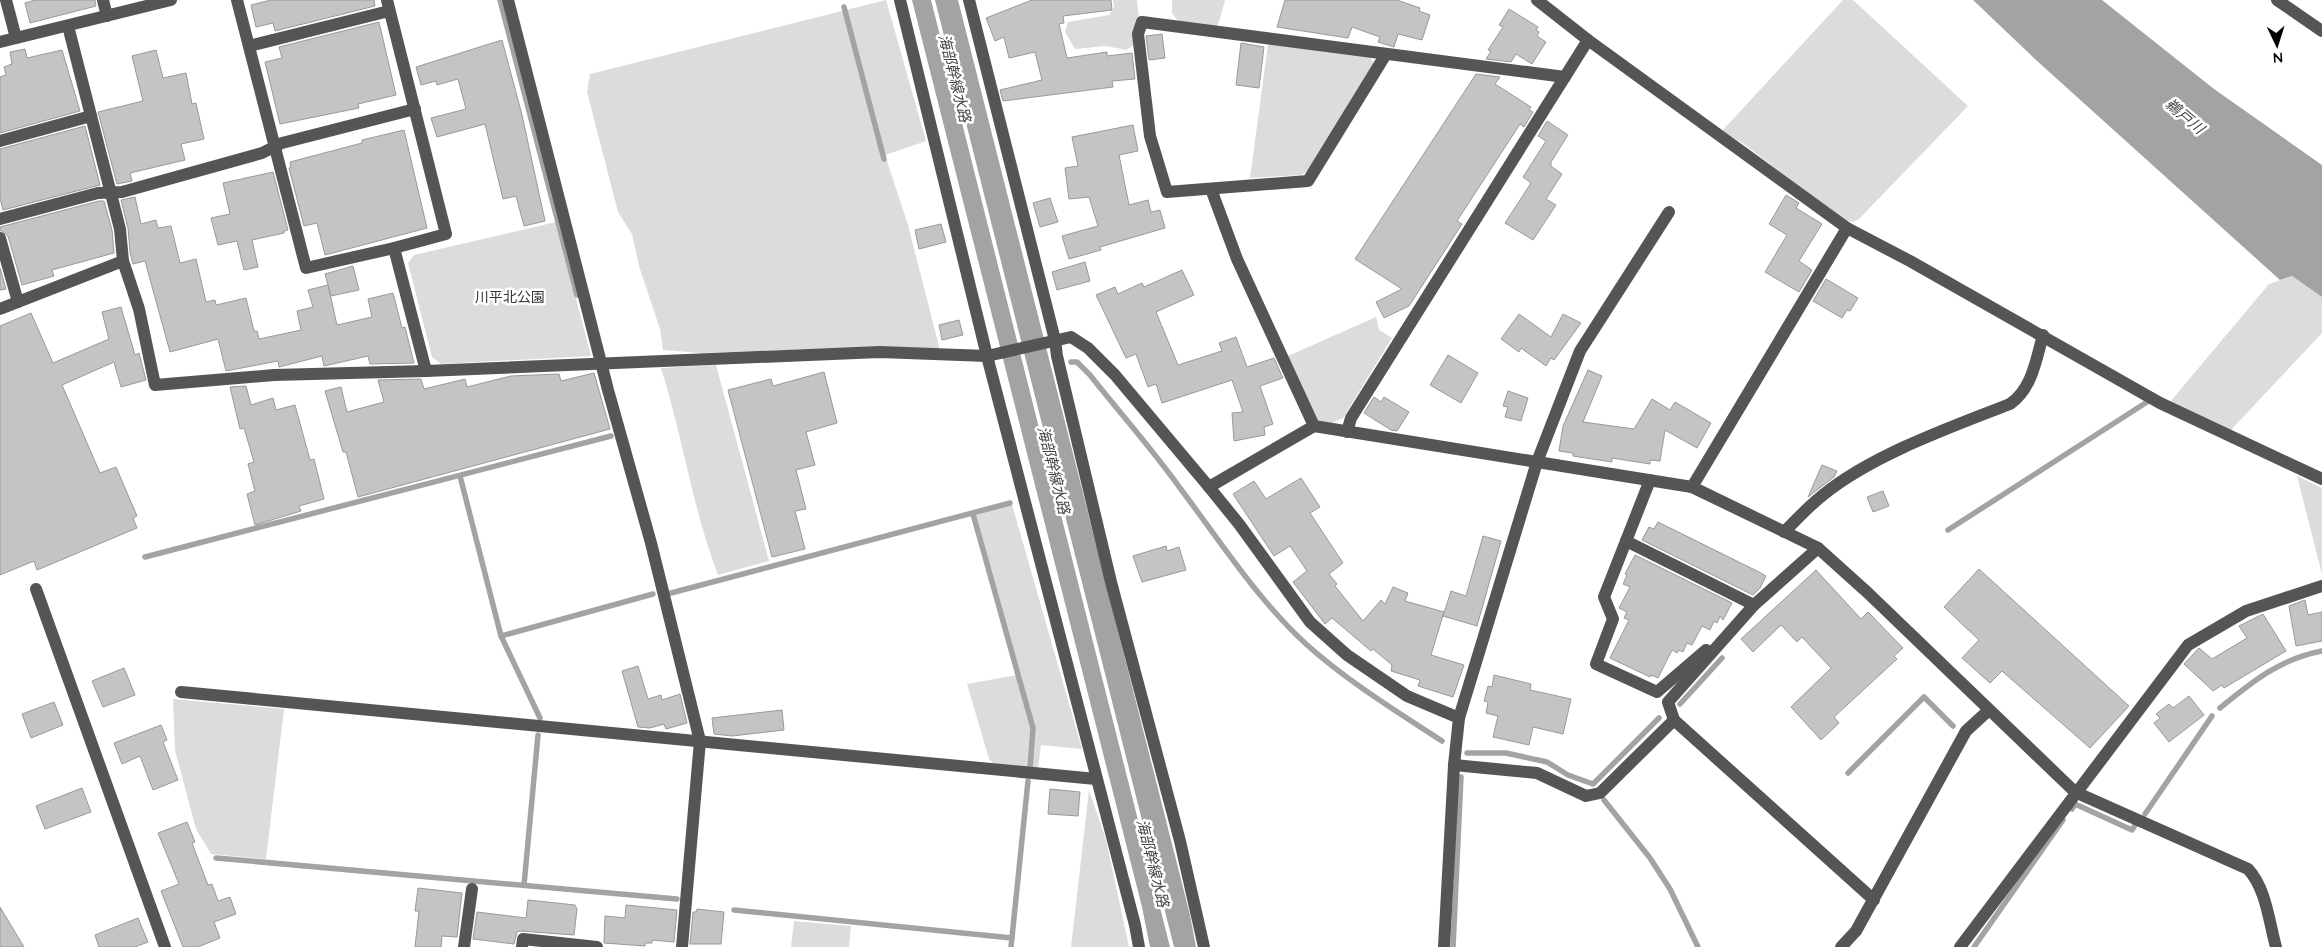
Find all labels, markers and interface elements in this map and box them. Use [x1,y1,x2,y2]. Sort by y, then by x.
north arrow [2252,20,2302,70]
water label: 海部幹線水路 [935,32,976,126]
text: N [2272,49,2284,67]
water label: 鵜戸川 [2162,94,2210,139]
park label: 川平北公園 [475,288,545,306]
water label: 海部幹線水路 [1034,424,1075,518]
water label: 海部幹線水路 [1133,817,1174,911]

